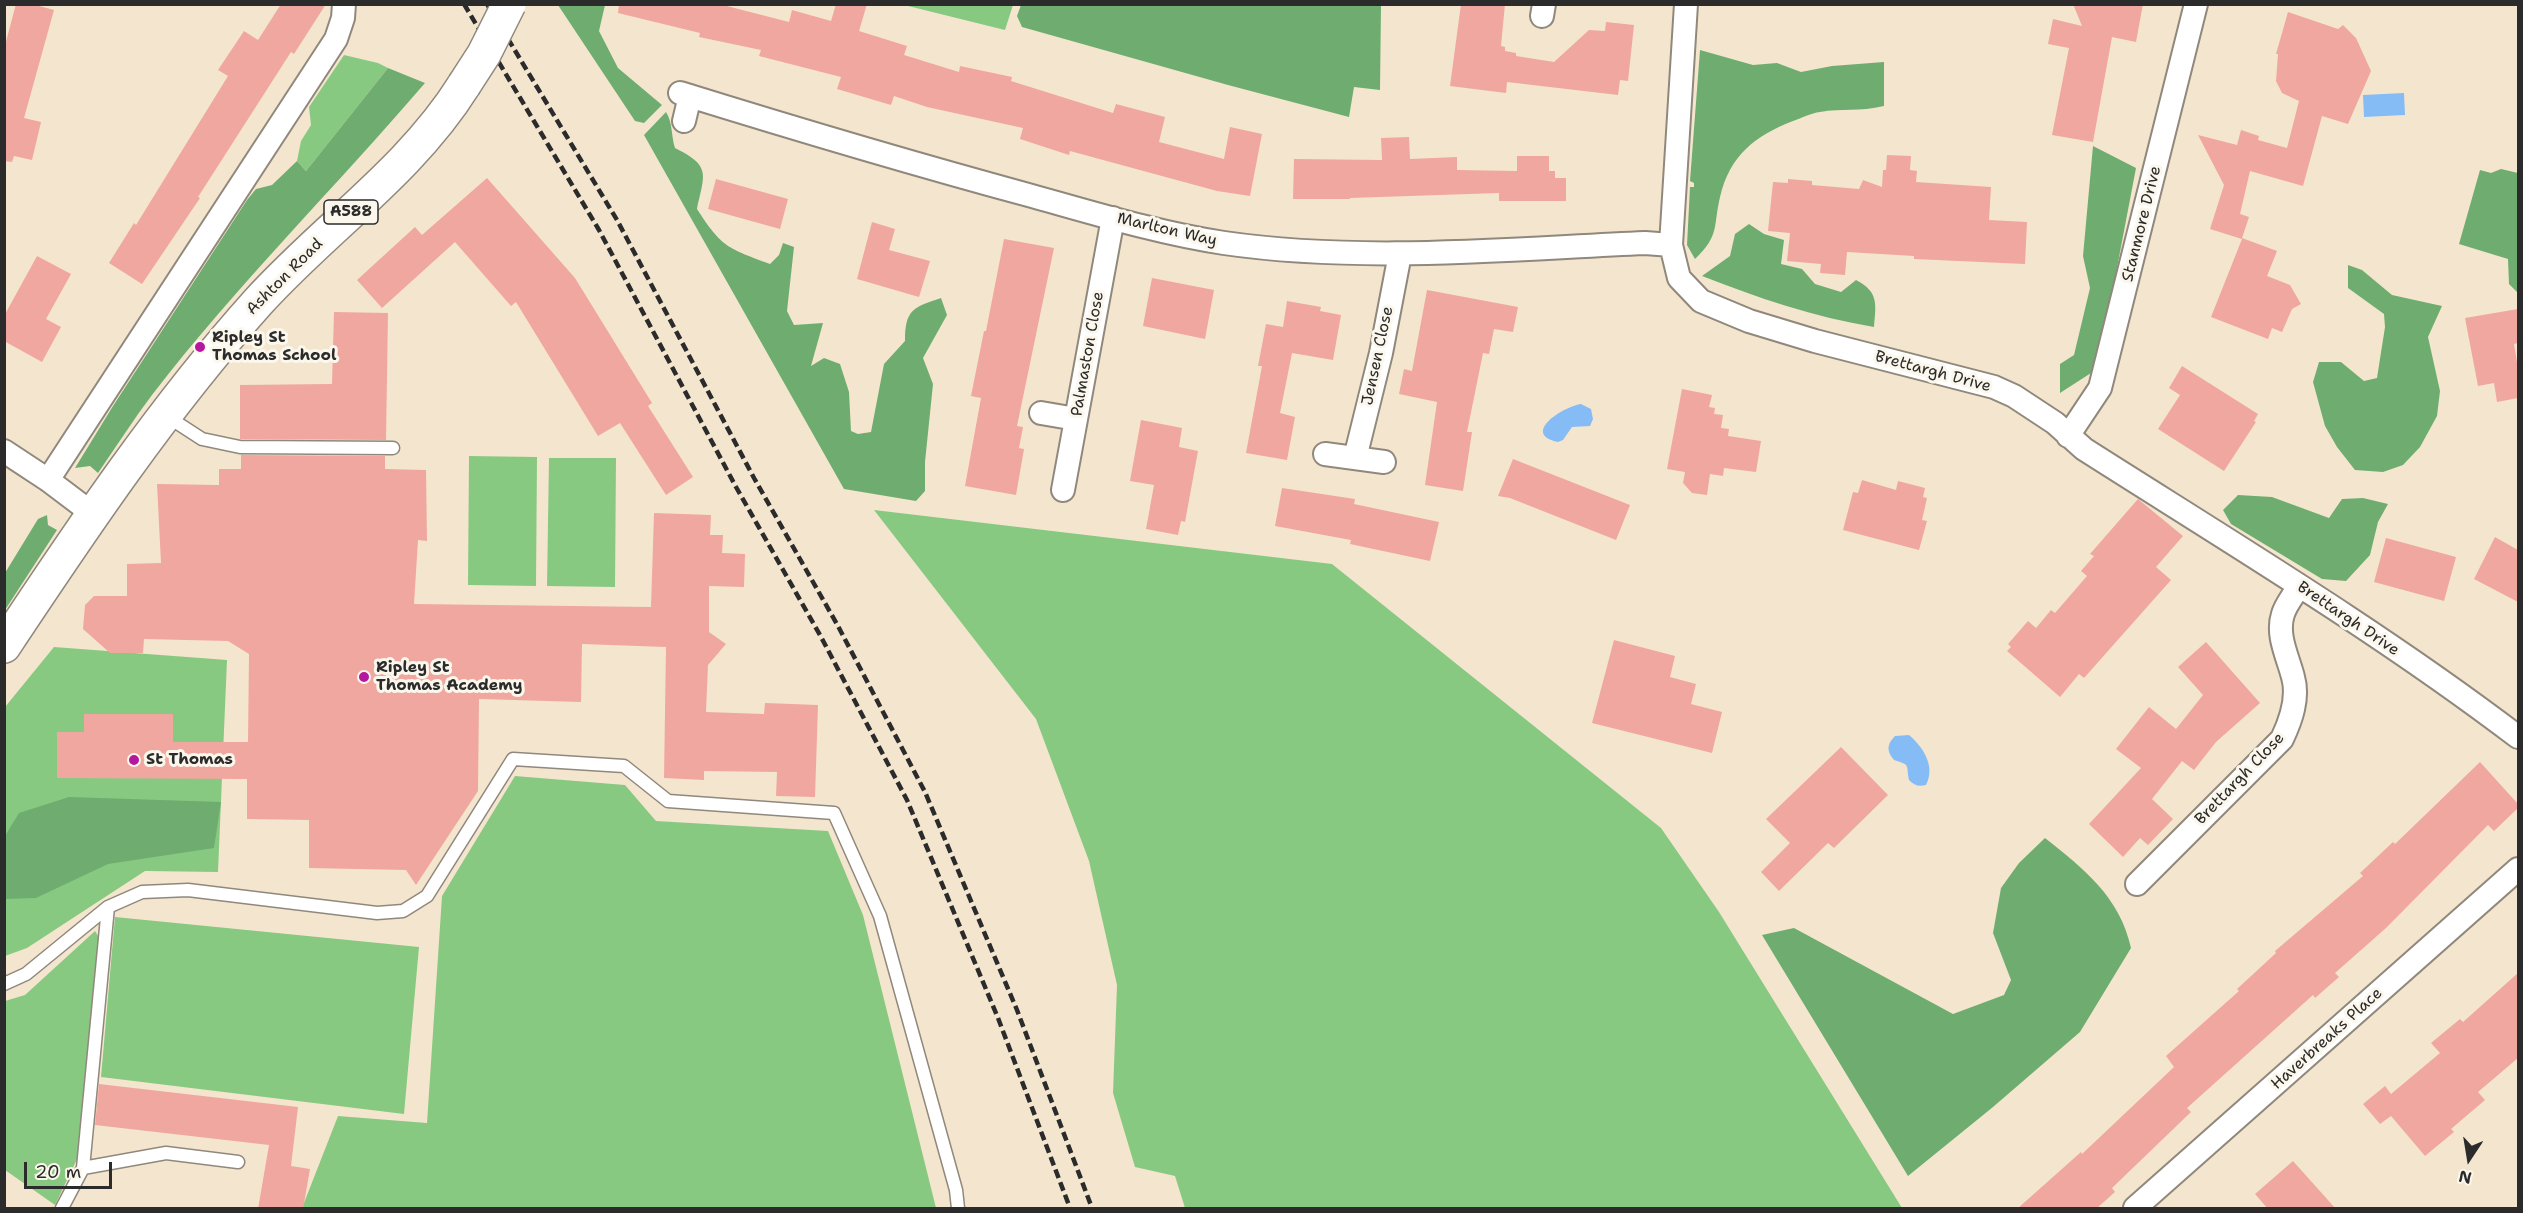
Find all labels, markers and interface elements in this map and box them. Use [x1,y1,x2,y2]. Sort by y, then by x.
street label: Stanmore Drive [2118,164,2166,284]
road number: A588 [324,200,378,224]
street label: Marlton Way [1115,209,1219,251]
street label: Ashton Road [243,235,327,319]
street label: Palmaston Close [1068,290,1108,418]
street label: Jensen Close [1358,305,1398,407]
place label: Ripley St Thomas School [212,328,336,366]
marker: Ripley St Thomas School [193,340,207,354]
street label: Brettargh Drive [1873,347,1993,397]
street label: Brettargh Drive [2293,578,2403,660]
place label: Ripley St Thomas Academy [376,658,523,696]
marker: Ripley St Thomas Academy [357,670,371,684]
street label: Brettargh Close [2191,729,2289,829]
place label: St Thomas [146,750,233,770]
marker: St Thomas [127,753,141,767]
street label: Haverbreaks Place [2267,984,2387,1094]
north arrow [2439,1129,2499,1189]
scale bar [27,1150,116,1188]
text: 20 m [35,1160,81,1184]
text: N [2457,1166,2474,1189]

